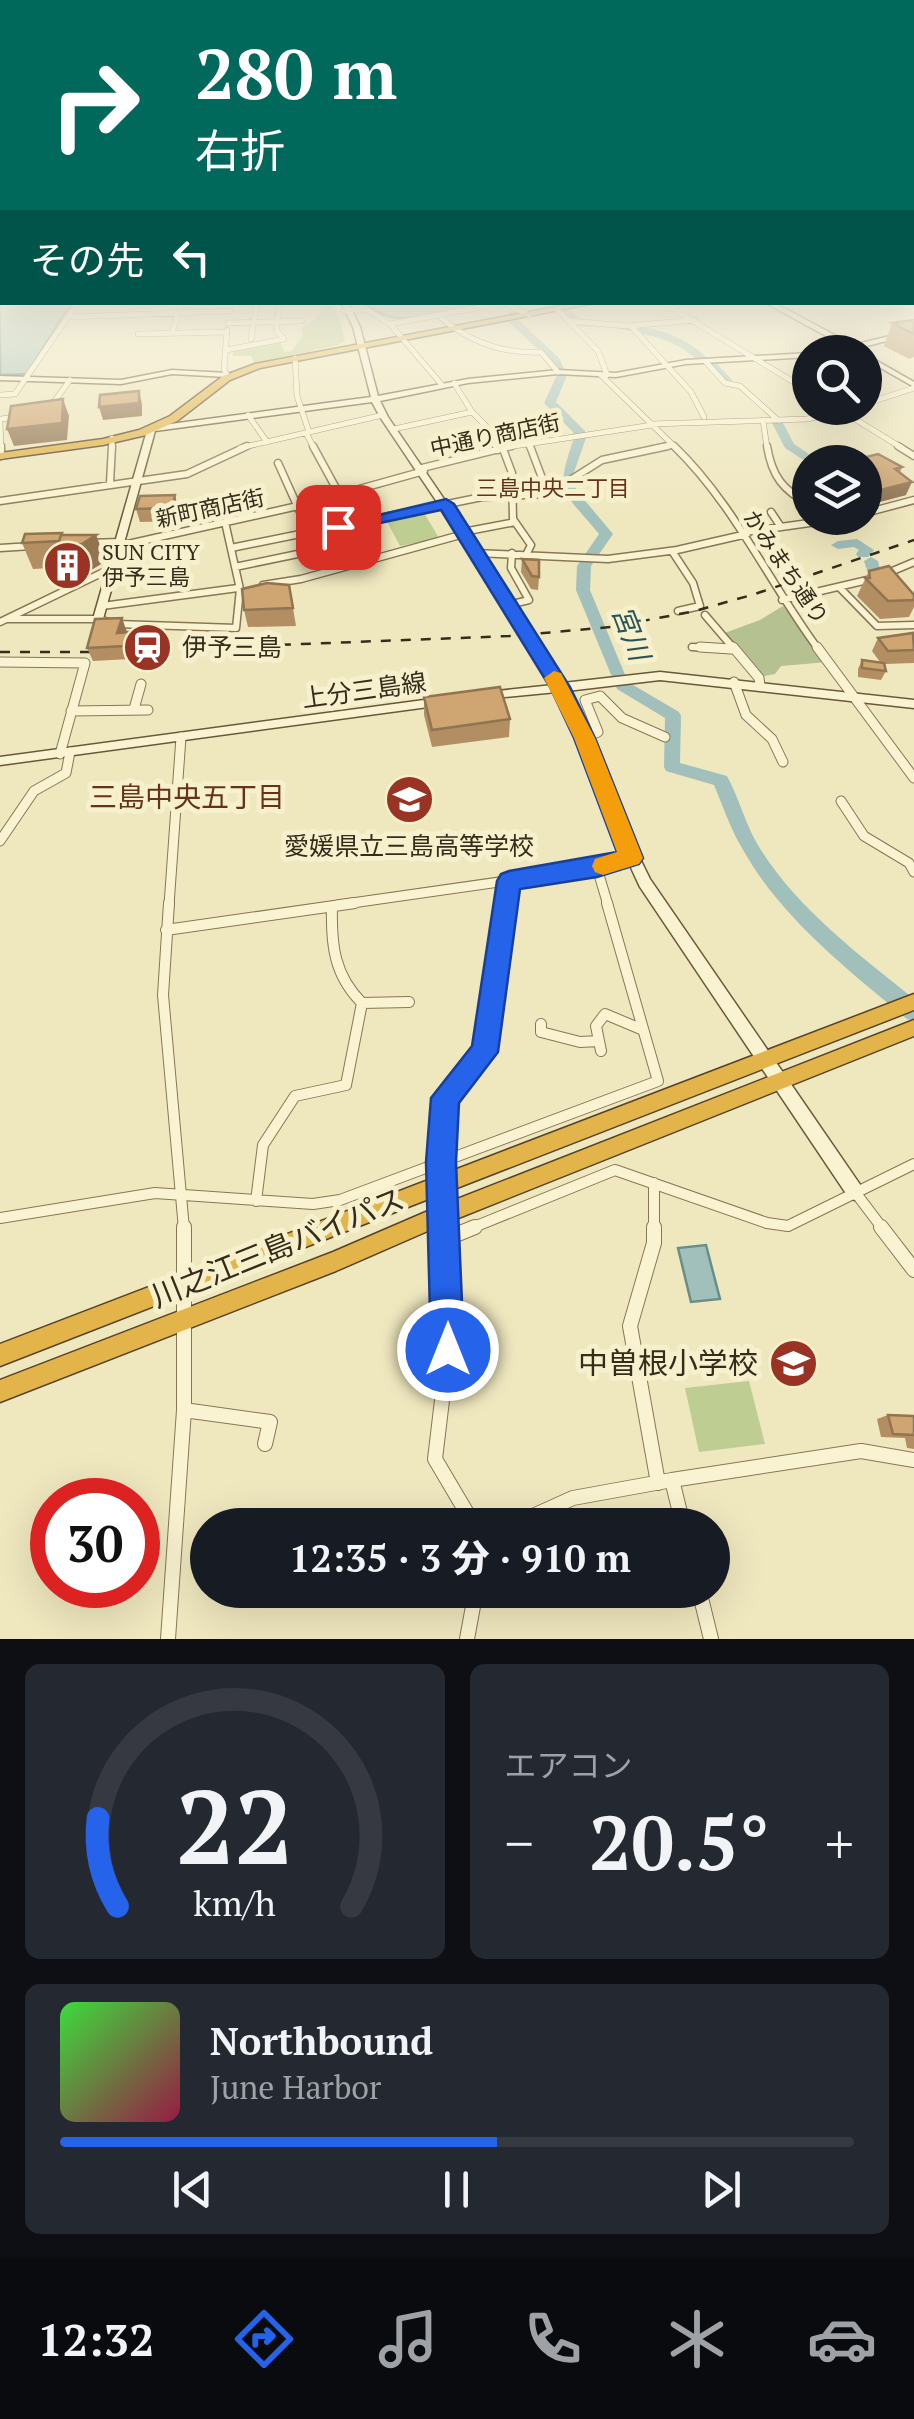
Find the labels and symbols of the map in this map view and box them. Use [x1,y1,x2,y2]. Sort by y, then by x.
street label: 中通り商店街 [427,407,562,462]
district label: 三島中央二丁目 [476,473,630,502]
street label: 新町商店街 [153,482,267,533]
pin [296,485,381,570]
street label: かみまち通り [737,504,835,630]
place label: SUN CITY 伊予三島 [102,537,201,591]
building icon: SUN CITY 伊予三島 [41,539,93,591]
water label: 宮川 [604,600,660,668]
station icon: 伊予三島 [121,621,173,673]
place label: 伊予三島 [182,630,282,663]
street label: 上分三島線 [300,664,428,715]
school or university icon: 愛媛県立三島高等学校 [383,774,435,826]
district label: 三島中央五丁目 [89,778,285,815]
place label: 愛媛県立三島高等学校 [284,829,534,862]
street label: 川之江三島バイパス [145,1178,410,1316]
position arrow [396,1298,500,1402]
school or university icon: 中曽根小学校 [767,1338,819,1390]
place label: 中曽根小学校 [578,1343,758,1383]
speed limit sign: 30 [30,1478,160,1608]

